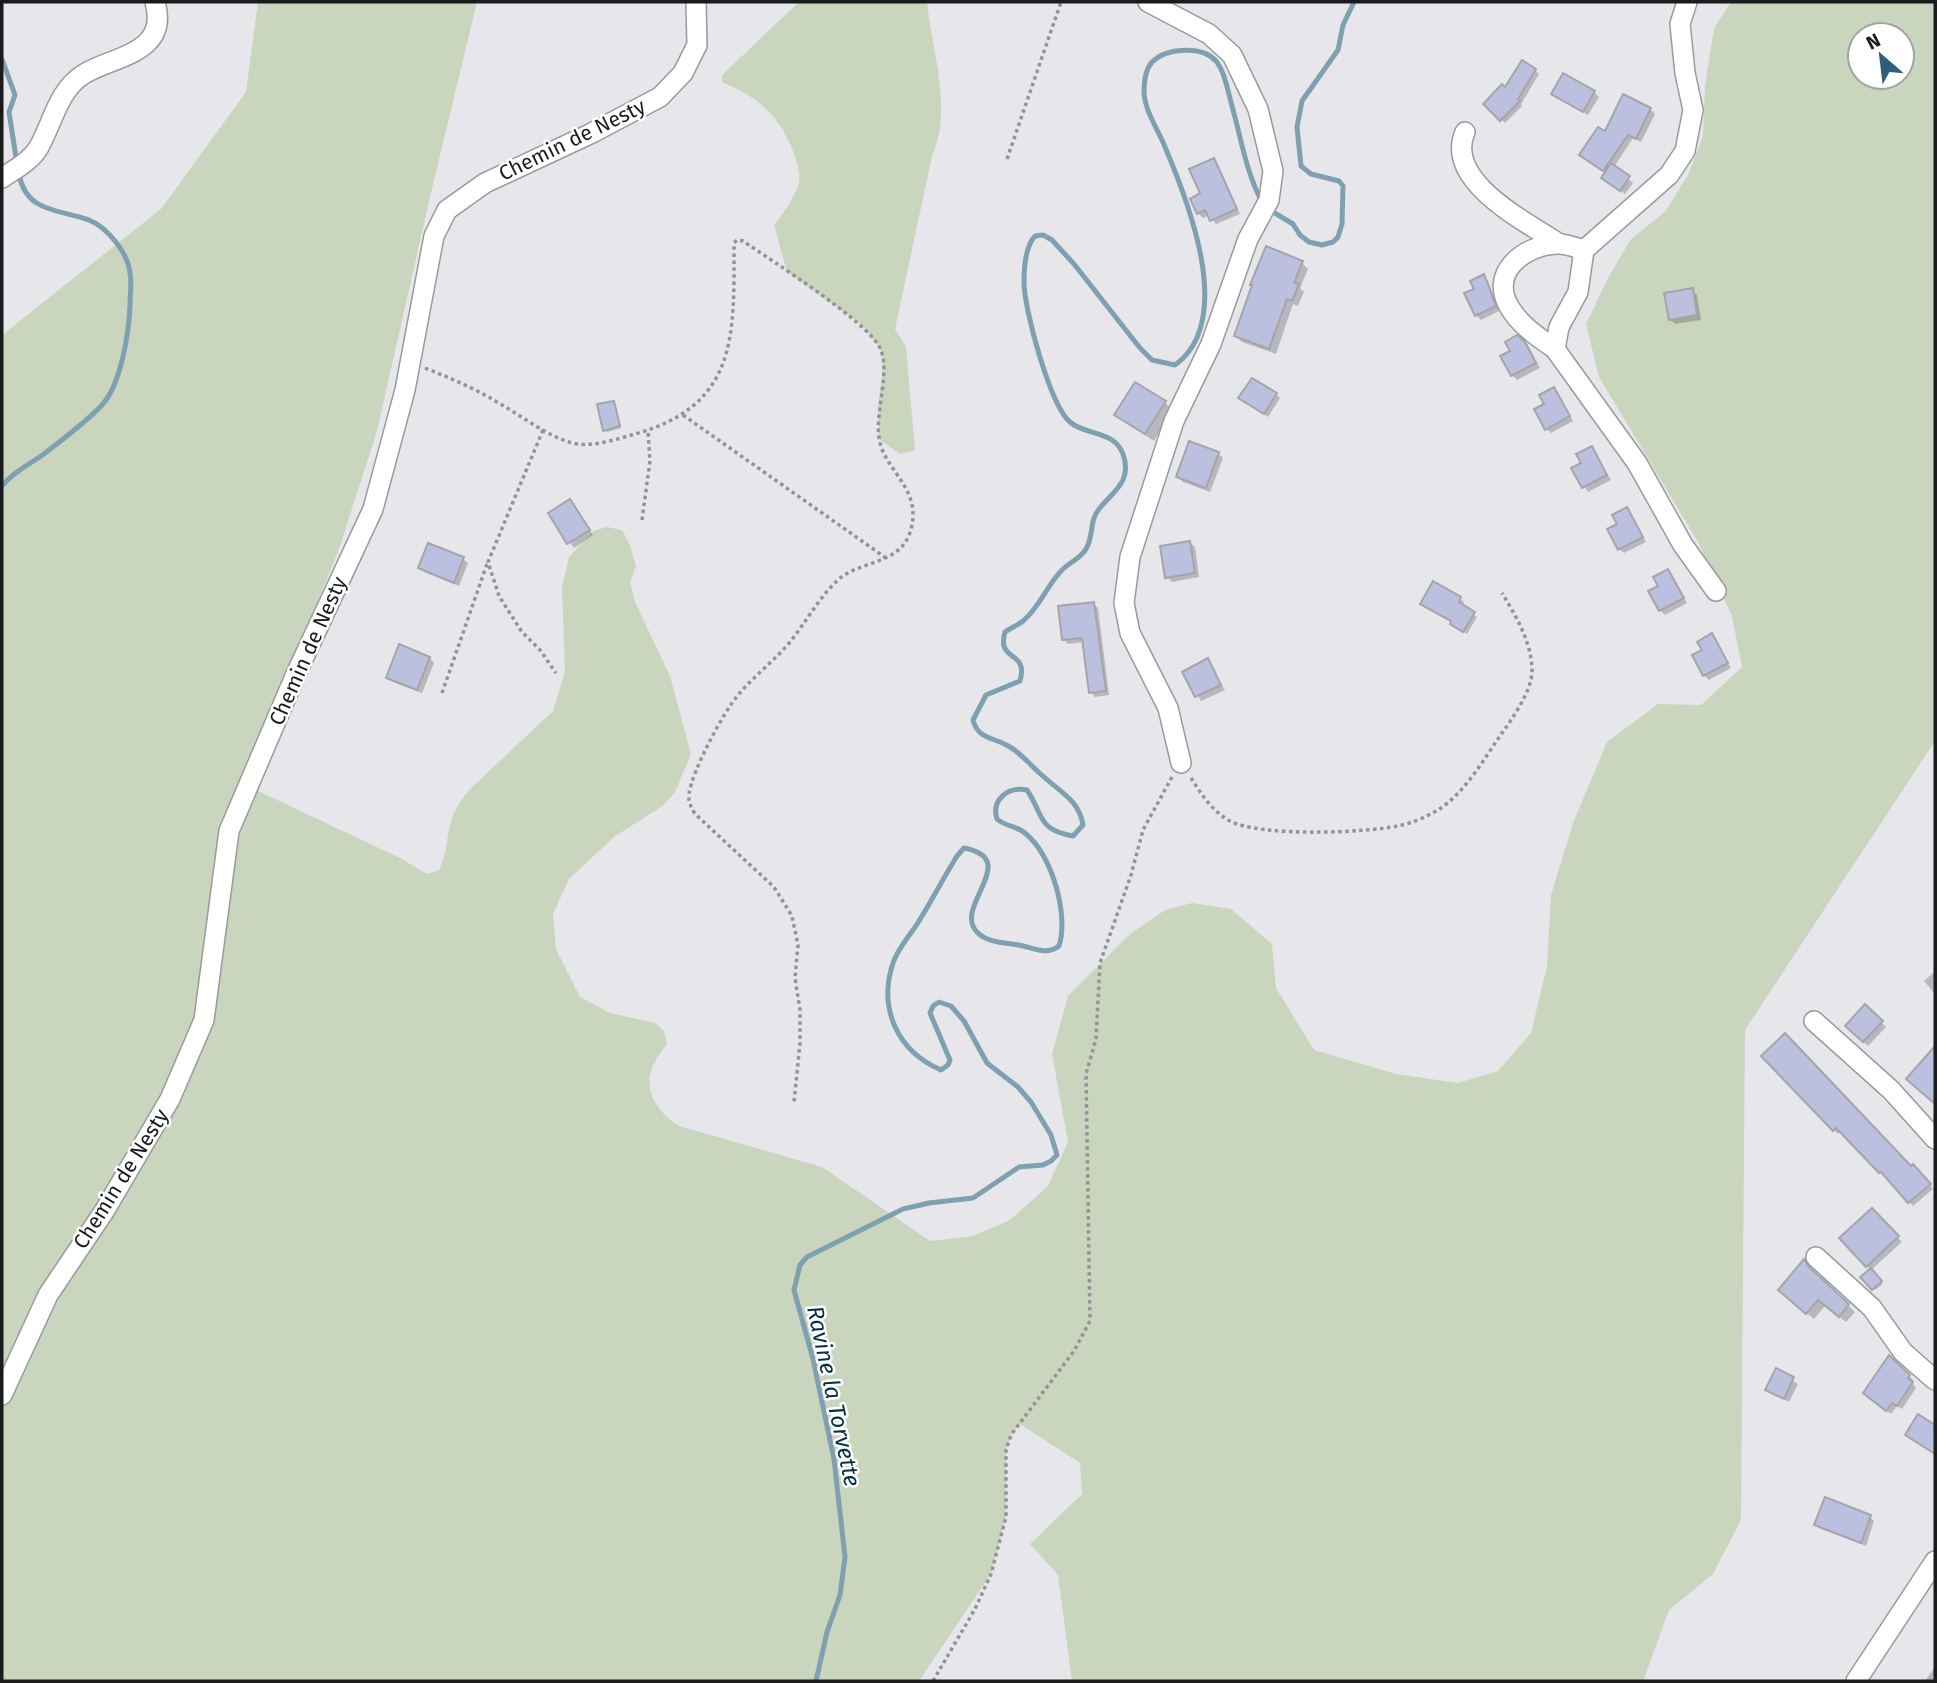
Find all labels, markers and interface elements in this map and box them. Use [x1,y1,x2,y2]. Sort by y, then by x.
north arrow [1846,21,1916,91]
text: N [1862,28,1884,55]
street label: Chemin de Nesty [494,93,650,187]
street label: Chemin de Nesty [264,572,353,729]
street label: Chemin de Nesty [68,1104,175,1254]
water label: Ravine la Torvette [801,1303,867,1489]

